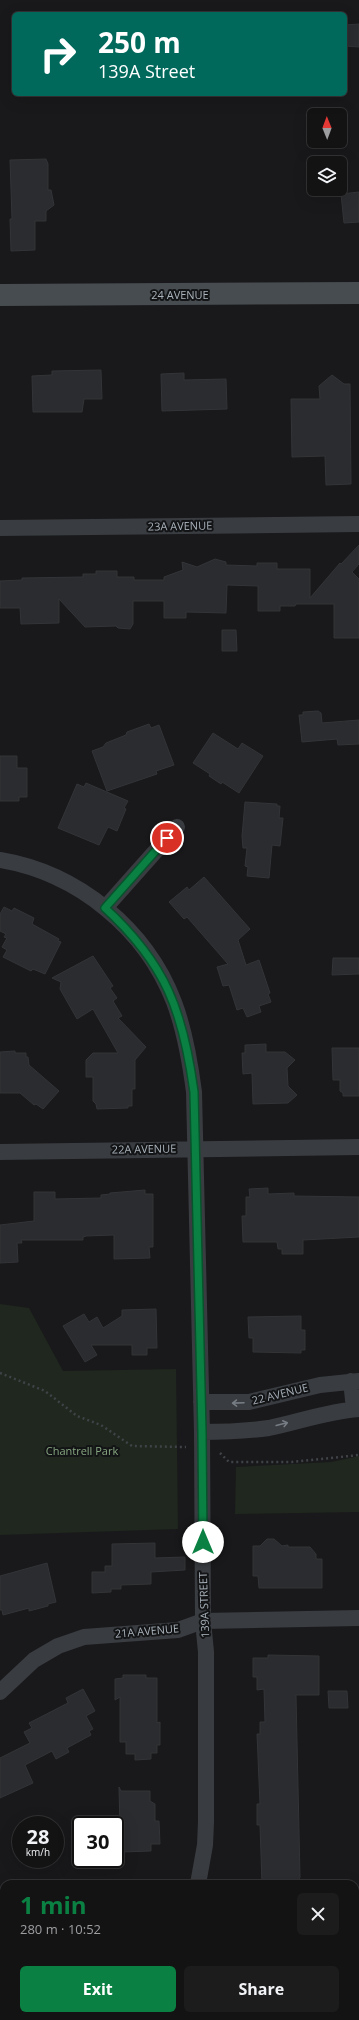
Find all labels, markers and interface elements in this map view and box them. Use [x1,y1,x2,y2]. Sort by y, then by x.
text: 250 m [98,23,181,61]
icon: right [32,28,84,80]
text: 139A Street [98,59,195,83]
north arrow [307,108,347,148]
map controls [307,108,347,196]
button: layers [307,156,347,196]
street label: 24 AVENUE [151,287,209,302]
street label: 23A AVENUE [148,517,212,534]
pin [150,821,184,855]
icon: arrive [156,827,178,849]
street label: 22A AVENUE [112,1140,176,1157]
street label: 22 AVENUE [250,1379,310,1408]
one-way arrow [232,1399,245,1406]
one-way arrow [276,1420,289,1428]
park label: Chantrell Park [46,1443,118,1458]
position arrow [182,1521,224,1563]
street label: 139A STREET [195,1572,212,1638]
street label: 21A AVENUE [114,1620,180,1641]
speed limit sign: 30 [72,1816,124,1868]
text: 28 [27,1823,49,1850]
text: km/h [26,1845,50,1859]
text: 1 min [20,1888,87,1921]
button: close [297,1893,339,1935]
text: 280 m · 10:52 [20,1920,101,1938]
button: Exit [20,1966,176,2012]
button: Share [184,1966,339,2012]

